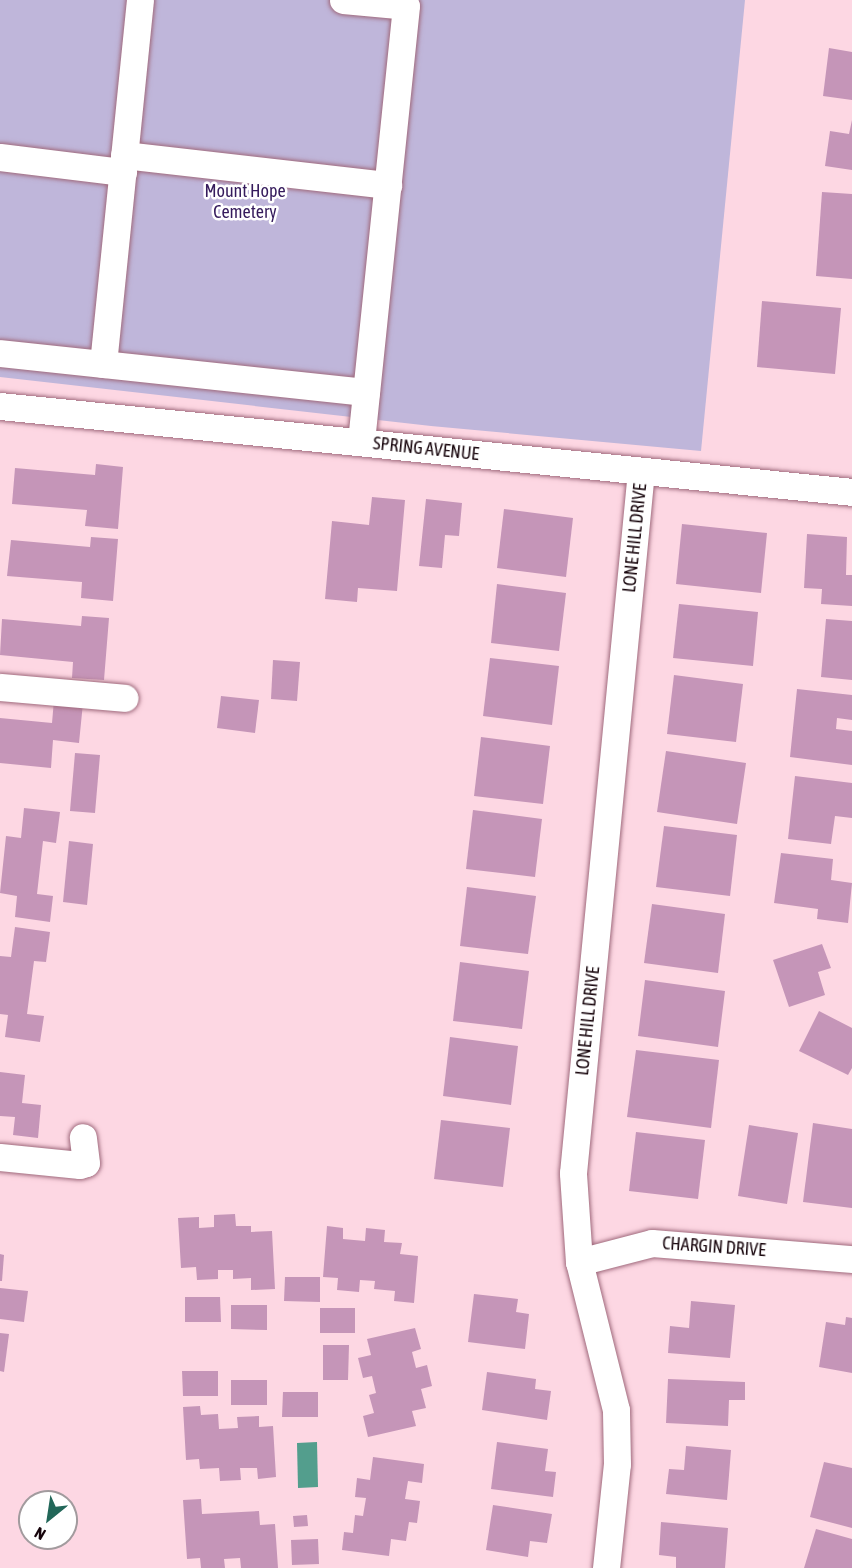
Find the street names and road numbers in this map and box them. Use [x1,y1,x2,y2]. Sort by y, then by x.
street label: SPRING AVENUE [372,433,480,465]
street label: LONE HILL DRIVE [619,482,651,594]
street label: LONE HILL DRIVE [572,965,604,1077]
street label: CHARGIN DRIVE [662,1233,766,1261]

